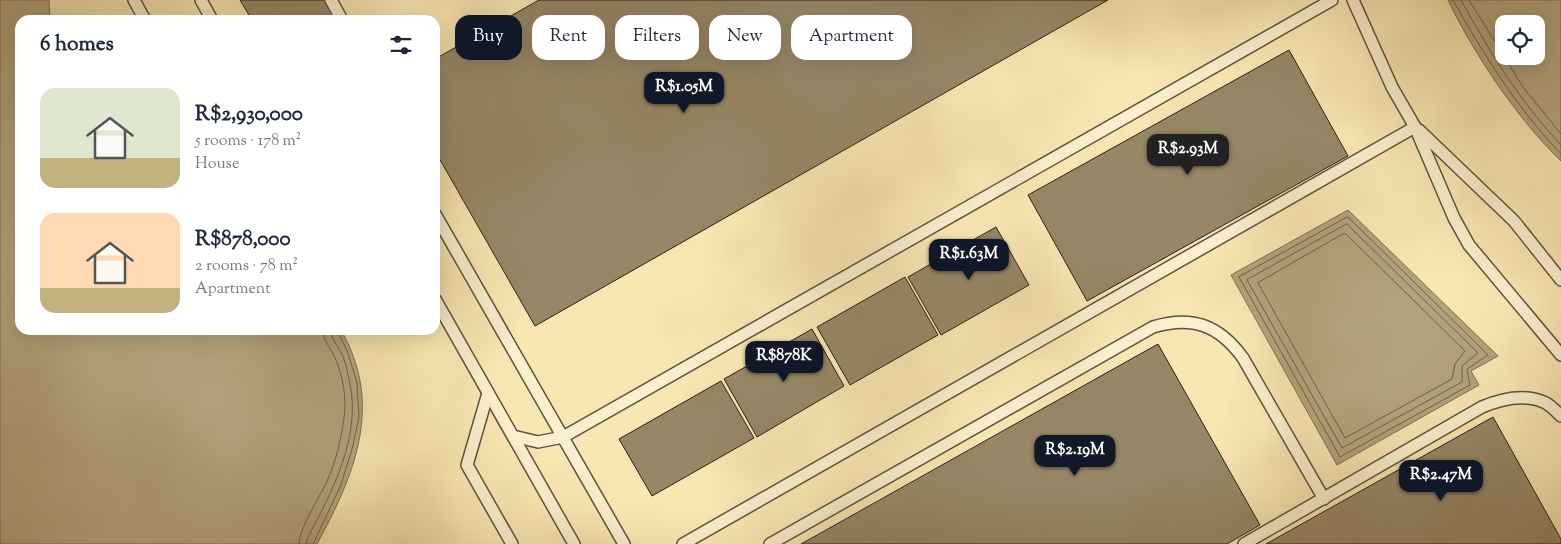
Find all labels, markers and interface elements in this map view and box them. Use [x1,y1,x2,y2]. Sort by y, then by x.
chip: Buy [455,15,522,60]
chip: Rent [532,15,605,60]
chip: Filters [615,15,699,60]
chip: New [709,15,781,60]
chip: Apartment [791,15,912,60]
map controls [1495,15,1545,65]
button: locate [1495,15,1545,65]
text: 6 homes [40,30,114,60]
icon: filters [387,31,415,59]
pin: R$1.05M [638,72,730,114]
text: R$1.05M [655,76,713,99]
text: R$2,930,000 [195,100,303,130]
icon: home [80,108,140,168]
text: 5 rooms · 178 m² [195,130,301,153]
pin: R$2.93M [1142,134,1234,176]
text: R$2.93M [1158,138,1218,161]
text: House [195,153,239,176]
text: R$878,000 [195,225,291,255]
icon: home [80,233,140,293]
pin: R$1.63M [923,238,1015,281]
text: R$1.63M [940,243,998,266]
text: 2 rooms · 78 m² [195,255,298,278]
text: Apartment [195,278,271,301]
pin: R$878K [743,340,825,383]
text: R$878K [756,345,812,368]
pin: R$2.19M [1029,434,1121,477]
text: R$2.19M [1045,439,1105,462]
pin: R$2.47M [1395,460,1487,502]
text: R$2.47M [1410,464,1472,487]

